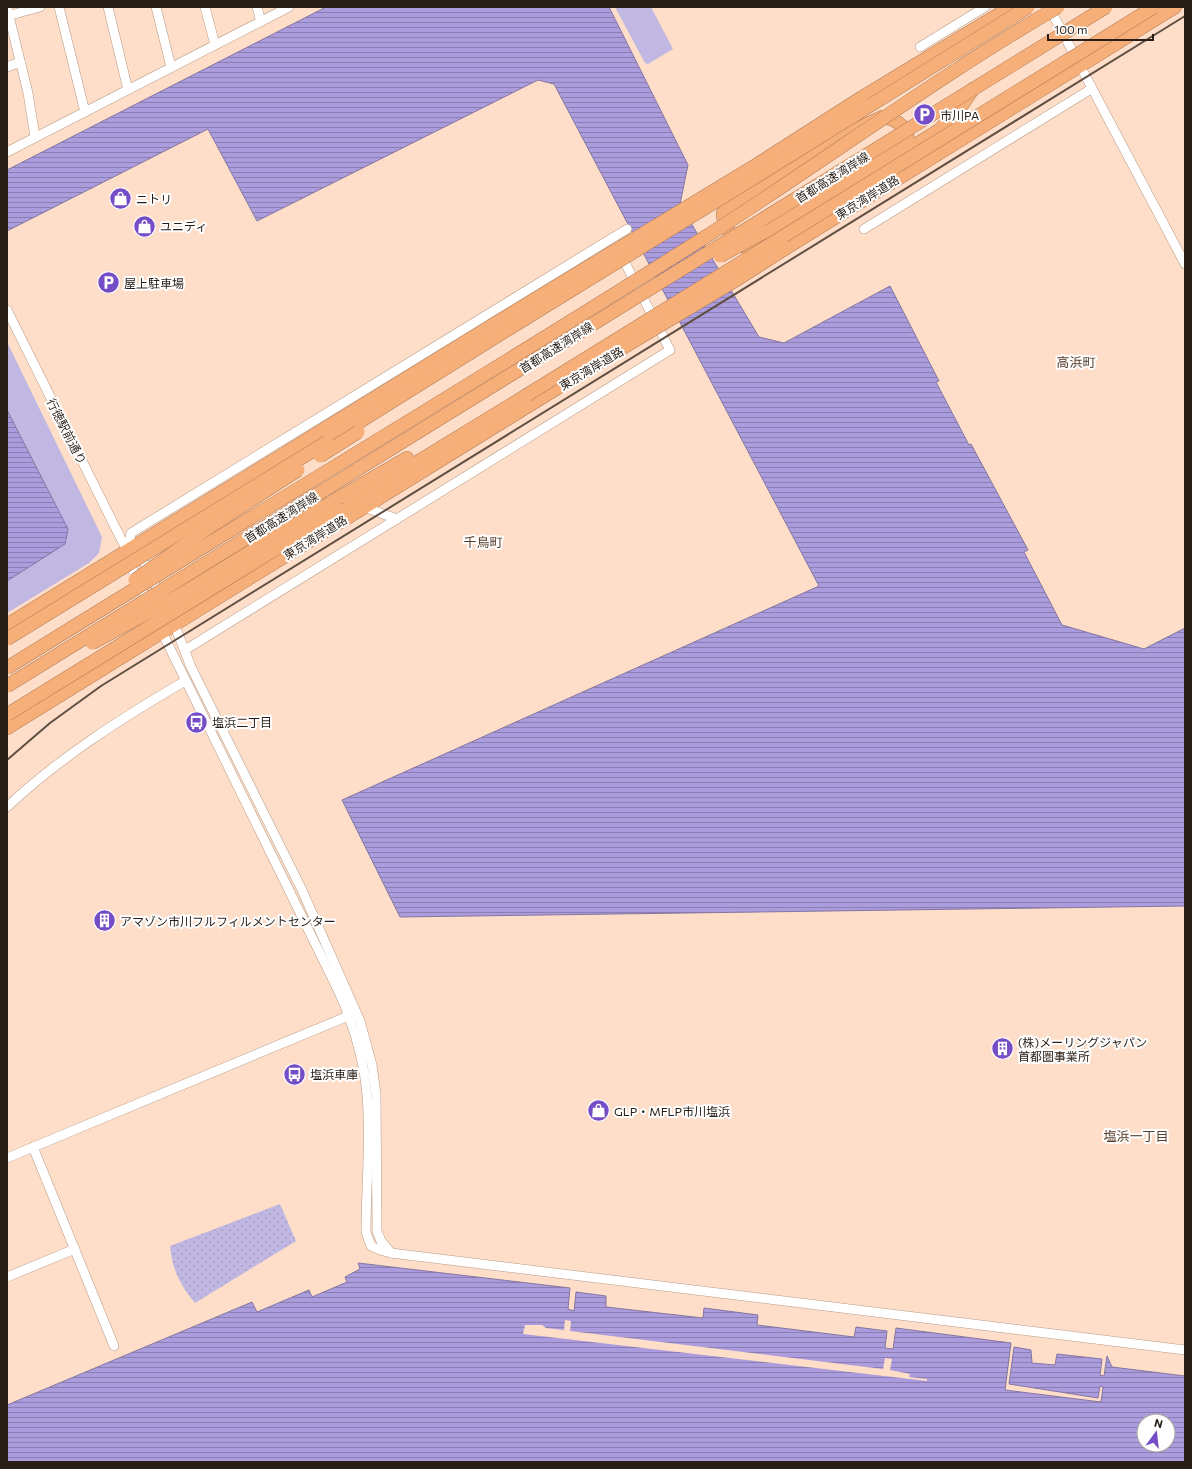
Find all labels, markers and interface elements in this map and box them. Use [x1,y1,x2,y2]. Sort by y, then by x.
scale bar [1048,16,1153,42]
text: 100 m [1054,22,1088,36]
parking icon: 市川PA [911,102,937,128]
place label: 市川PA [940,108,979,122]
street label: 首都高速湾岸線 [793,149,871,205]
street label: 東京湾岸道路 [833,172,901,222]
shop icon: ニトリ [108,186,134,212]
place label: ニトリ [136,192,172,206]
shop icon: ユニディ [131,213,157,239]
place label: ユニディ [160,219,207,233]
parking icon: 屋上駐車場 [96,270,122,296]
place label: 屋上駐車場 [124,276,184,290]
street label: 首都高速湾岸線 [517,319,595,375]
street label: 東京湾岸道路 [557,343,625,393]
district label: 高浜町 [1056,354,1096,370]
street label: 行徳駅前通り [44,396,90,466]
street label: 首都高速湾岸線 [242,489,320,545]
street label: 東京湾岸道路 [281,512,349,562]
district label: 千鳥町 [463,534,503,550]
bus stop icon: 塩浜二丁目 [183,709,209,735]
place label: 塩浜二丁目 [212,715,272,729]
building icon: アマゾン市川フルフィルメントセンター [91,908,117,934]
place label: アマゾン市川フルフィルメントセンター [120,914,336,928]
place label: (株)メーリングジャパン 首都圏事業所 [1018,1035,1147,1063]
building icon: (株)メーリングジャパン 首都圏事業所 [990,1036,1016,1062]
bus stop icon: 塩浜車庫 [281,1061,307,1087]
place label: 塩浜車庫 [310,1067,358,1081]
shop icon: GLP・MFLP市川塩浜 [586,1098,612,1124]
place label: GLP・MFLP市川塩浜 [614,1104,730,1118]
district label: 塩浜一丁目 [1103,1128,1169,1144]
north arrow [1136,1413,1176,1453]
text: N [1153,1416,1164,1430]

